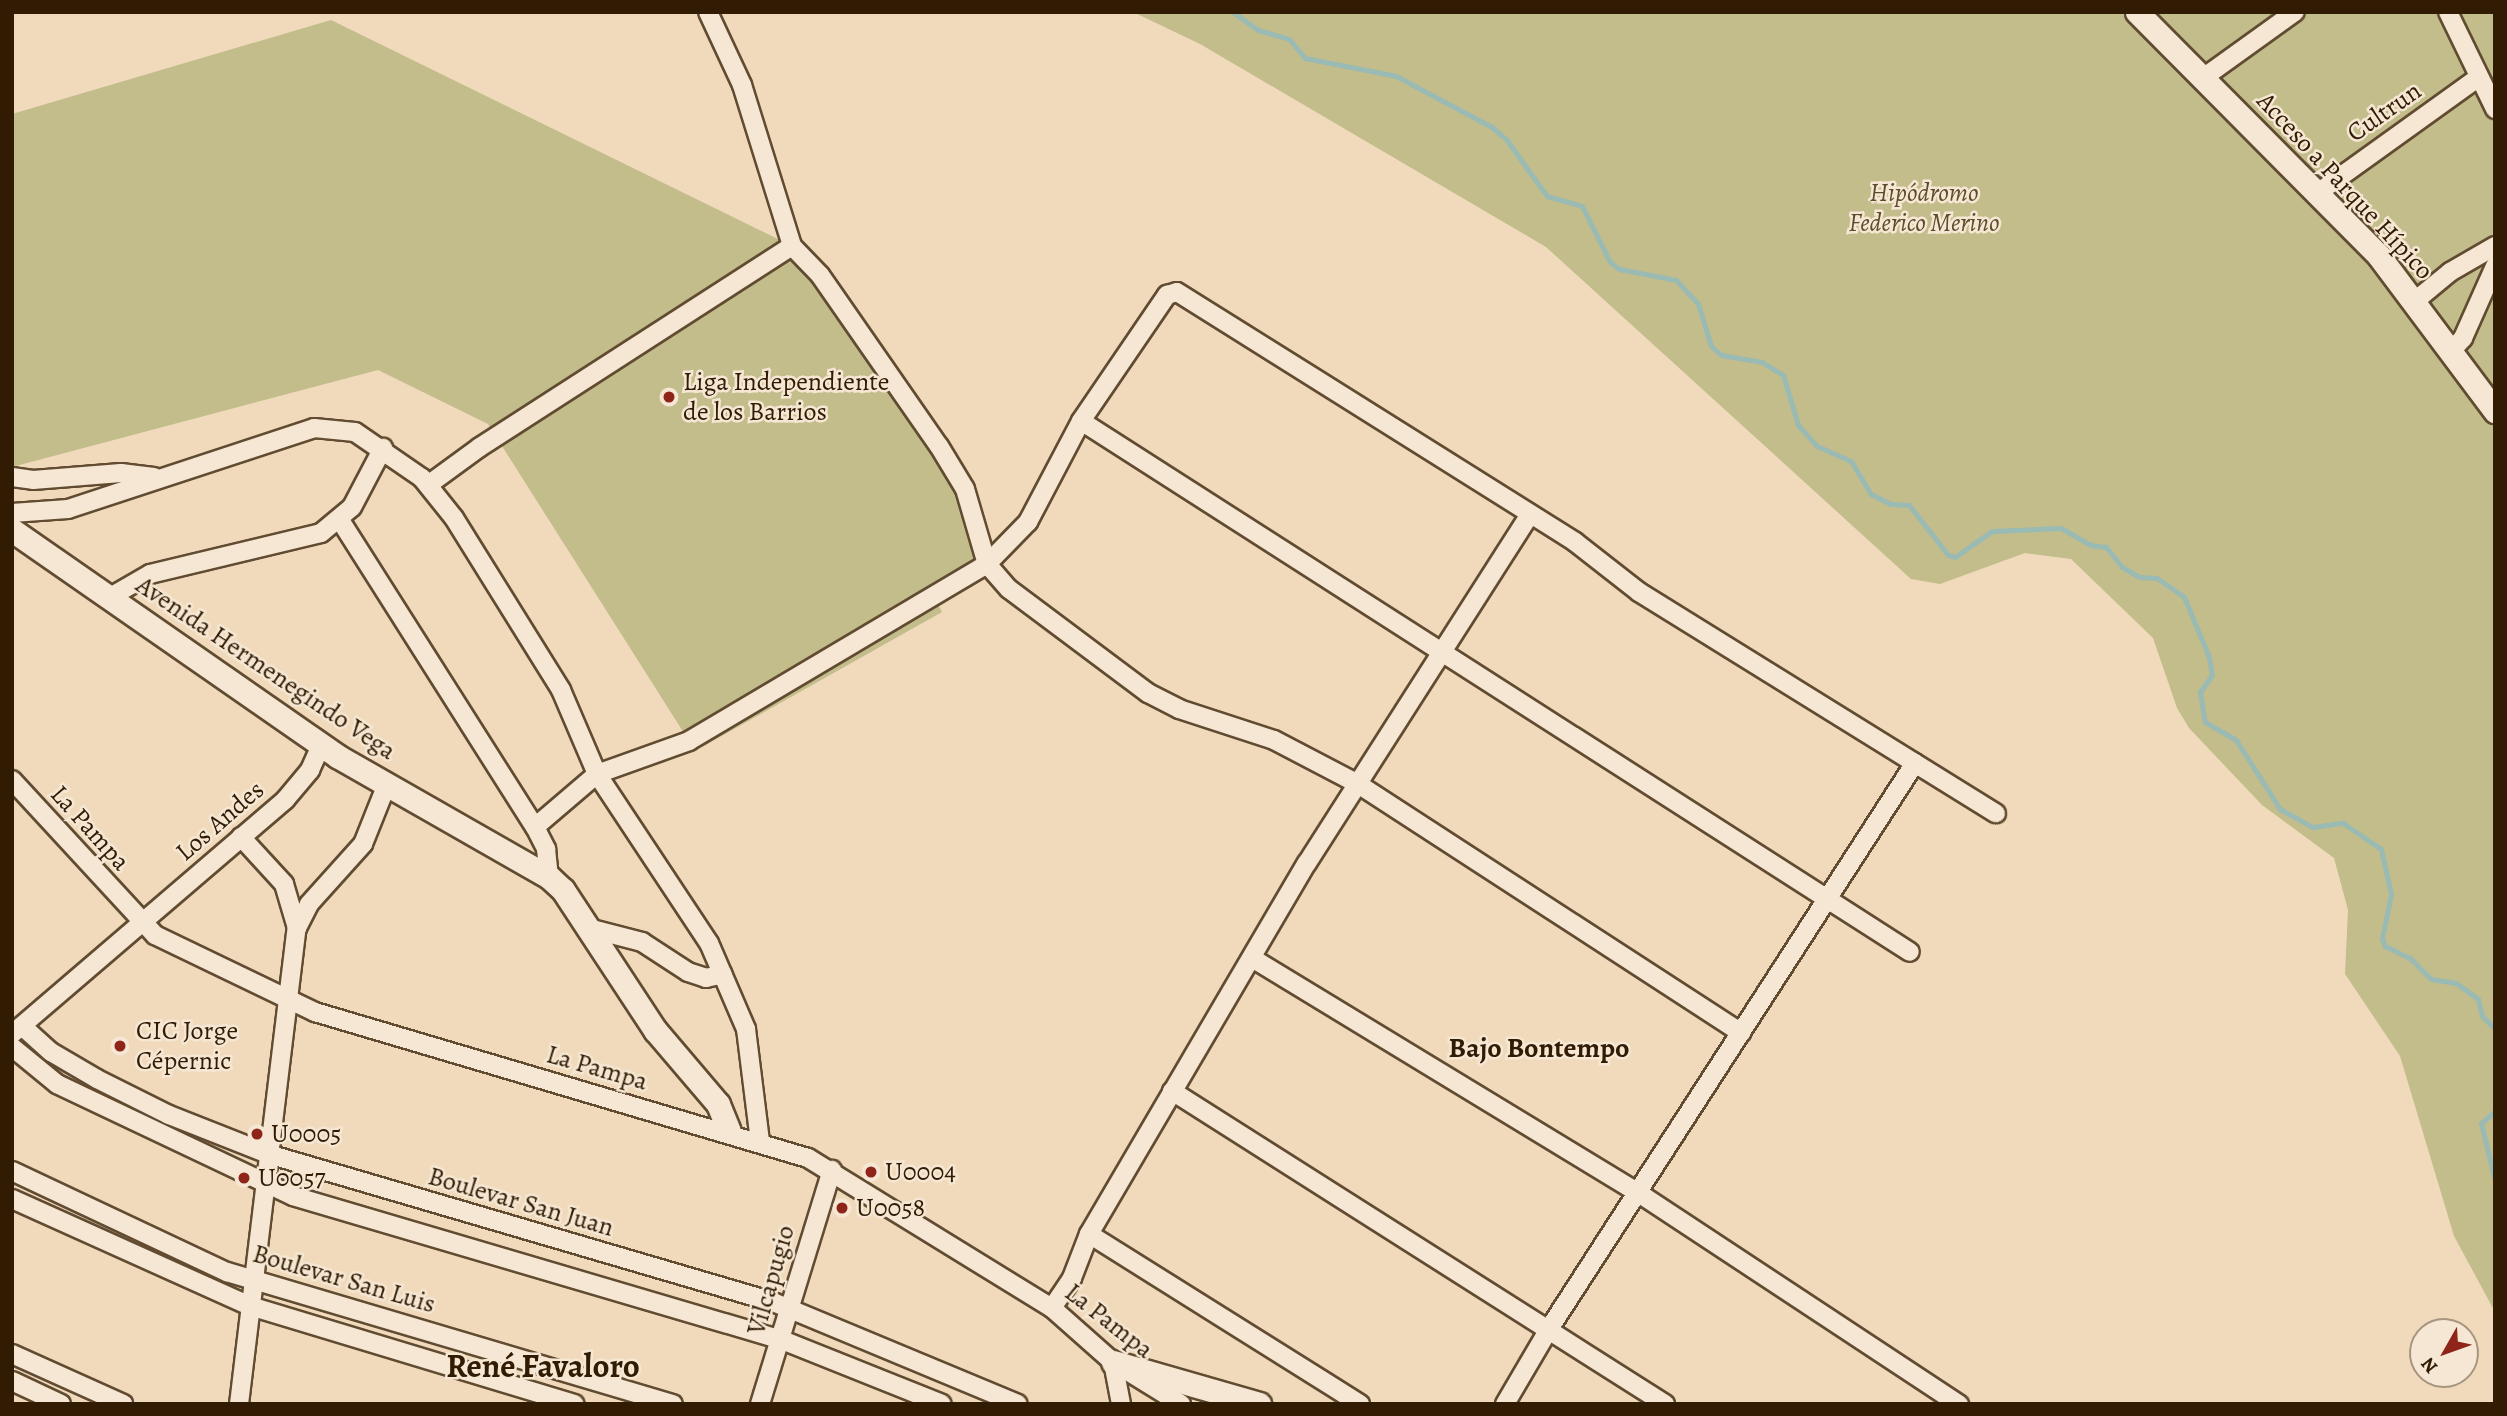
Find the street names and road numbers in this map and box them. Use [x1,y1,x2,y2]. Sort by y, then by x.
street label: Cultrun [2341,75,2427,149]
street label: Acceso a Parque Hípico [2250,86,2440,286]
street label: Avenida Hermenegindo Vega [130,569,402,767]
street label: Los Andes [170,774,270,868]
street label: La Pampa [44,779,136,877]
street label: La Pampa [543,1039,651,1097]
street label: Boulevar San Juan [425,1161,617,1243]
street label: Vilcapugio [741,1222,801,1338]
street label: Boulevar San Luis [249,1238,439,1320]
street label: La Pampa [1058,1277,1160,1365]

